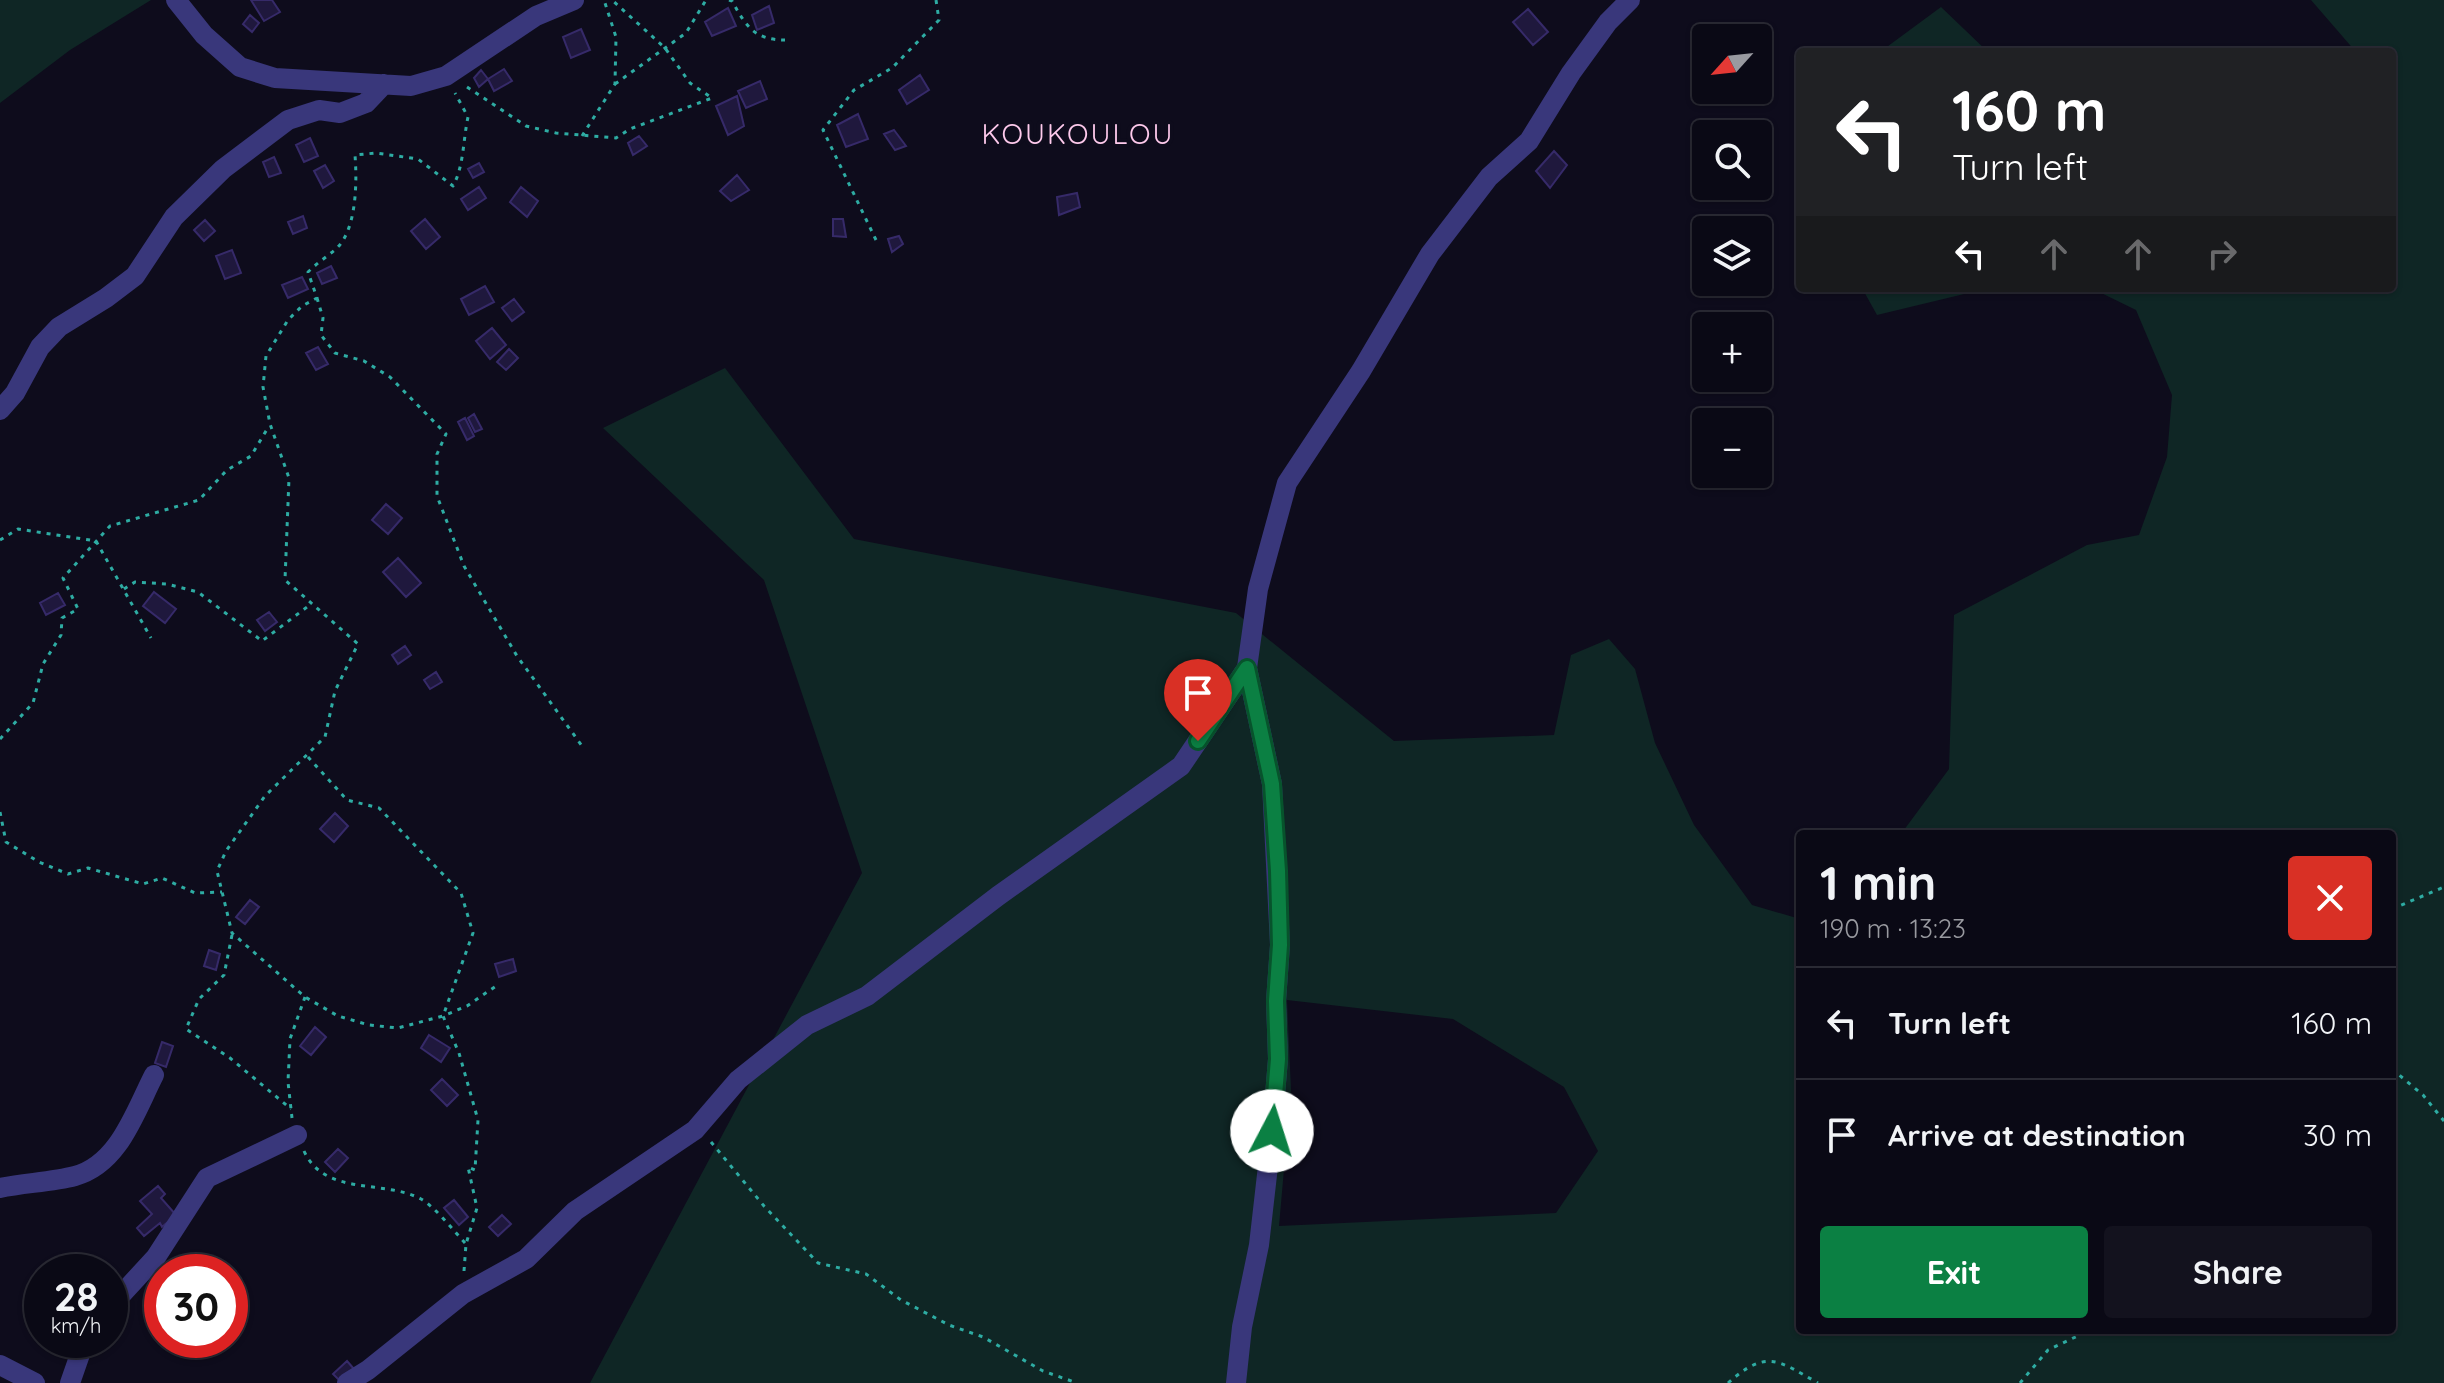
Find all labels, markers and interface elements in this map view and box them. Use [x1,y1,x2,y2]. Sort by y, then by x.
north arrow [1692,24,1772,104]
map controls [1692,24,1772,488]
text: 160 m [1952,75,2106,145]
icon: left [1820,80,1924,184]
district label: KOUKOULOU [982,116,1174,151]
button: search [1692,120,1772,200]
text: Turn left [1952,144,2088,189]
button: layers [1692,216,1772,296]
icon: left [1948,232,1992,276]
icon: ahead [2032,232,2076,276]
icon: ahead [2116,232,2160,276]
icon: right [2200,232,2244,276]
button: + [1692,312,1772,392]
button: − [1692,408,1772,488]
pin [1164,659,1232,741]
icon: arrive [1176,671,1220,715]
text: 1 min [1820,852,1936,912]
button: close [2288,856,2372,940]
text: 190 m · 13:23 [1820,912,1966,945]
icon: left [1820,1001,1864,1045]
text: Turn left [1888,1004,2011,1042]
text: 160 m [2291,1004,2372,1042]
position arrow [1230,1089,1314,1173]
icon: arrive [1820,1113,1864,1157]
text: Arrive at destination [1888,1116,2186,1154]
text: 30 m [2303,1116,2372,1154]
button: Exit [1820,1226,2088,1318]
button: Share [2104,1226,2372,1318]
speed limit sign: 30 [144,1254,248,1358]
text: 28 [54,1271,98,1321]
text: km/h [51,1313,101,1338]

